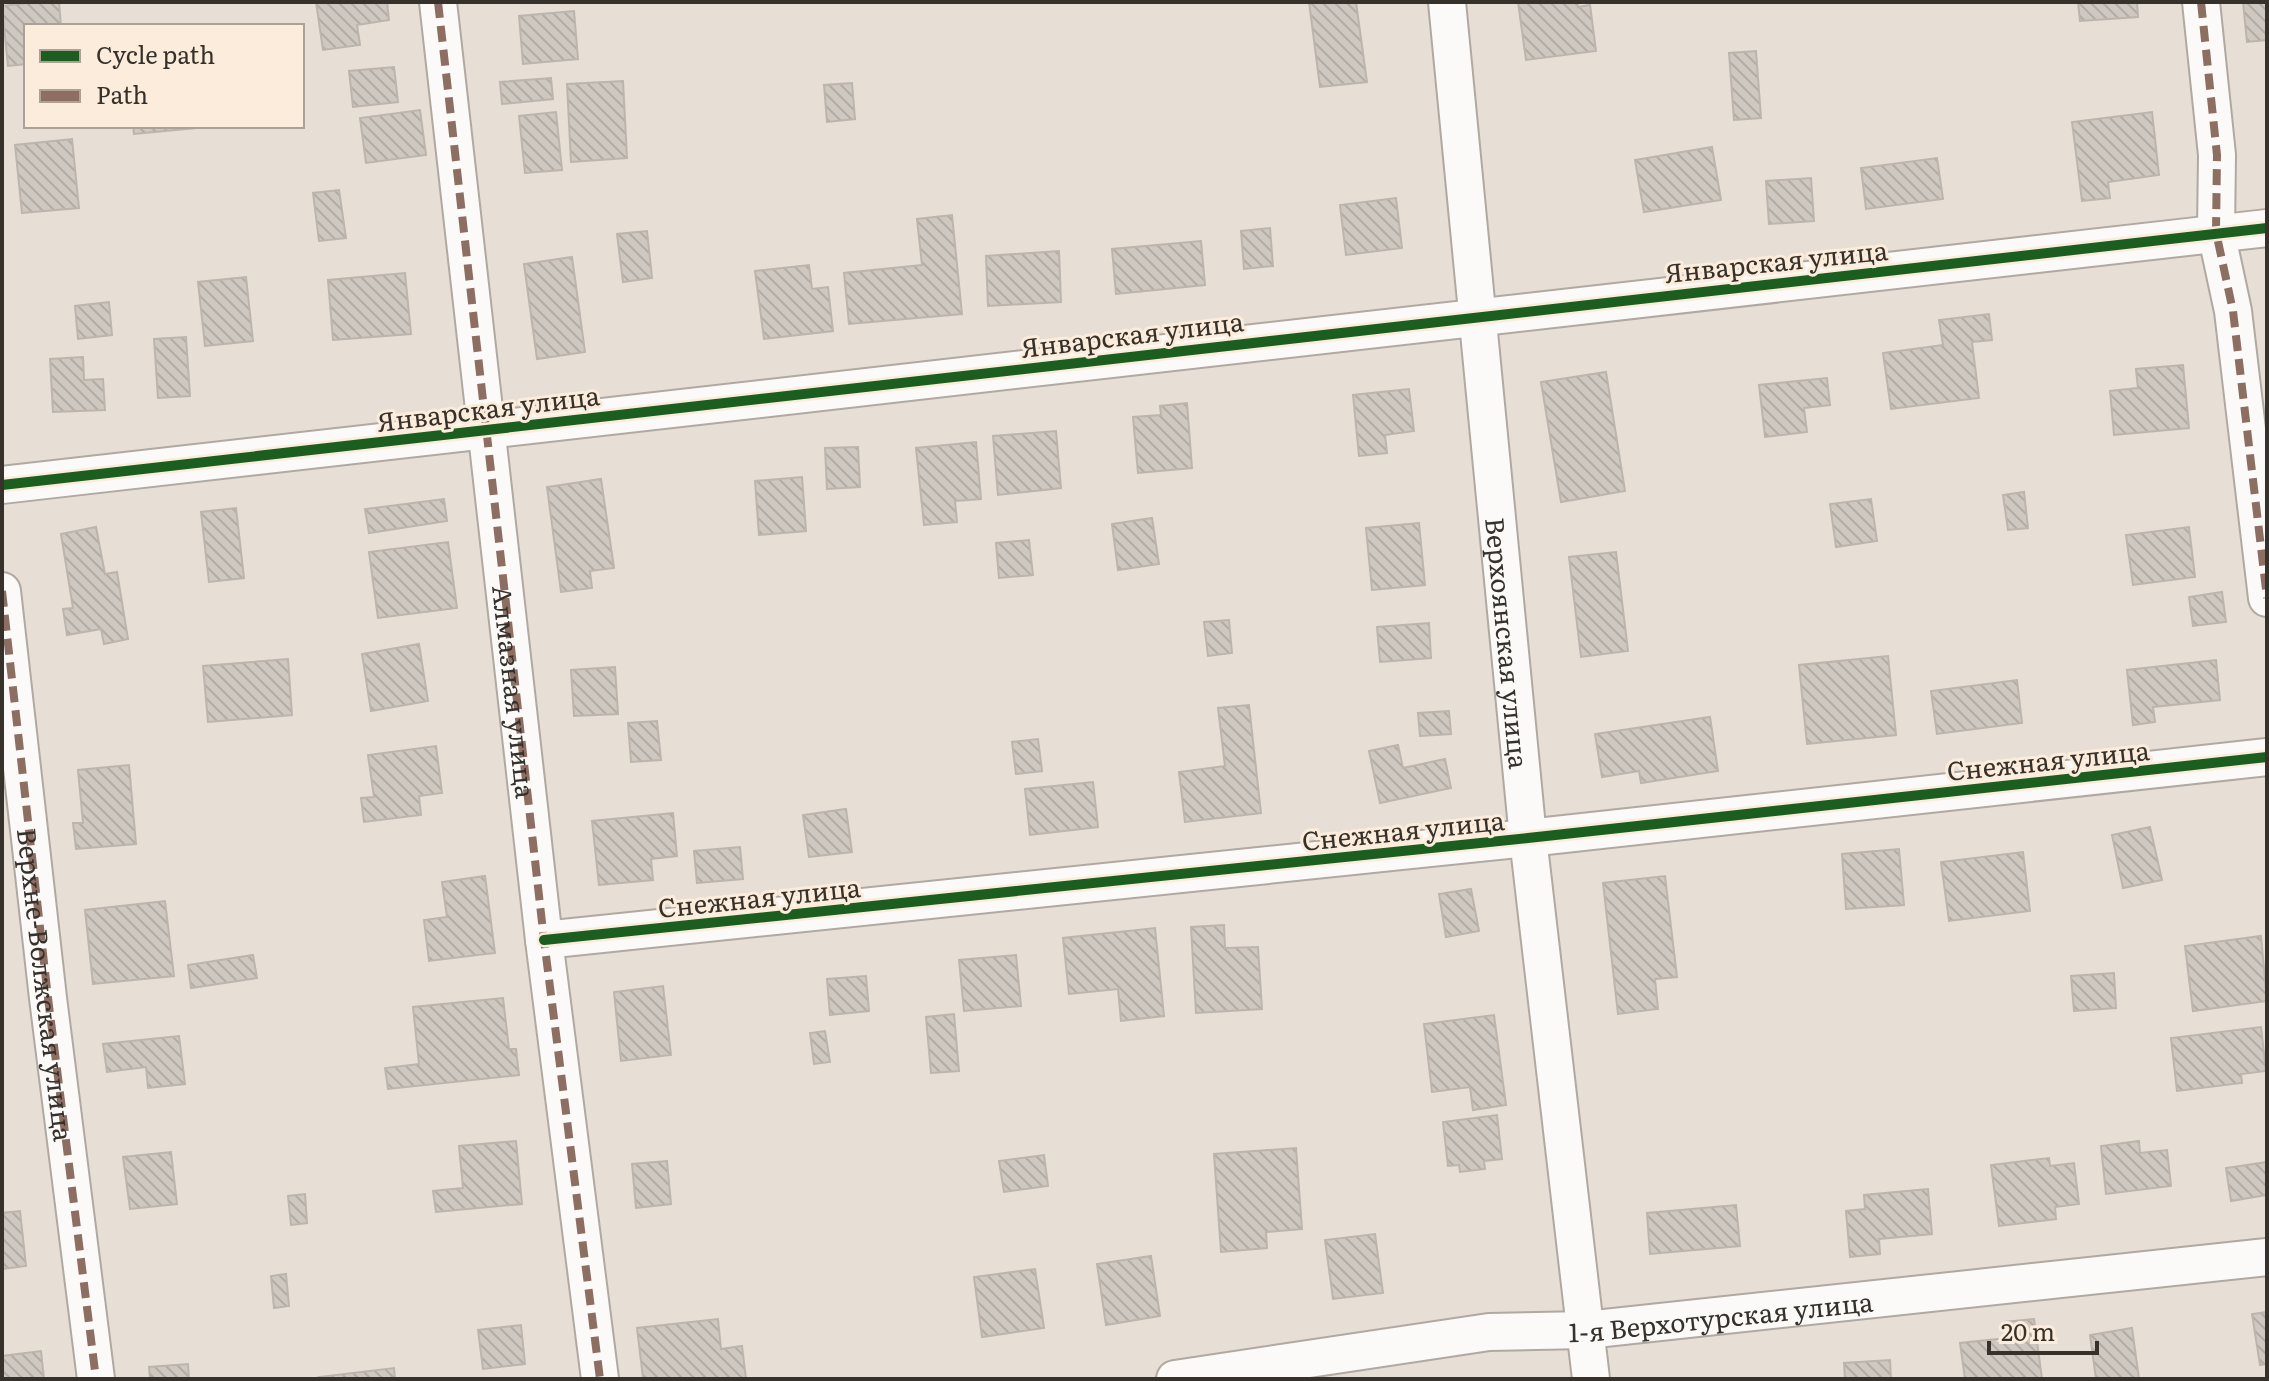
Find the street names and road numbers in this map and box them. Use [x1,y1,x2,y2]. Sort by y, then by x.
street label: Январская улица [1663,229,1889,291]
street label: Январская улица [1018,300,1246,366]
street label: Январская улица [374,374,602,440]
street label: Верхоянская улица [1478,515,1541,771]
street label: Алмазная улица [485,583,547,800]
street label: Снежная улица [1945,729,2151,789]
street label: Снежная улица [1300,799,1506,859]
street label: Верхне-Волжская улица [9,826,85,1143]
street label: Снежная улица [656,866,862,926]
street label: 1-я Верхотурская улица [1568,1280,1875,1350]

